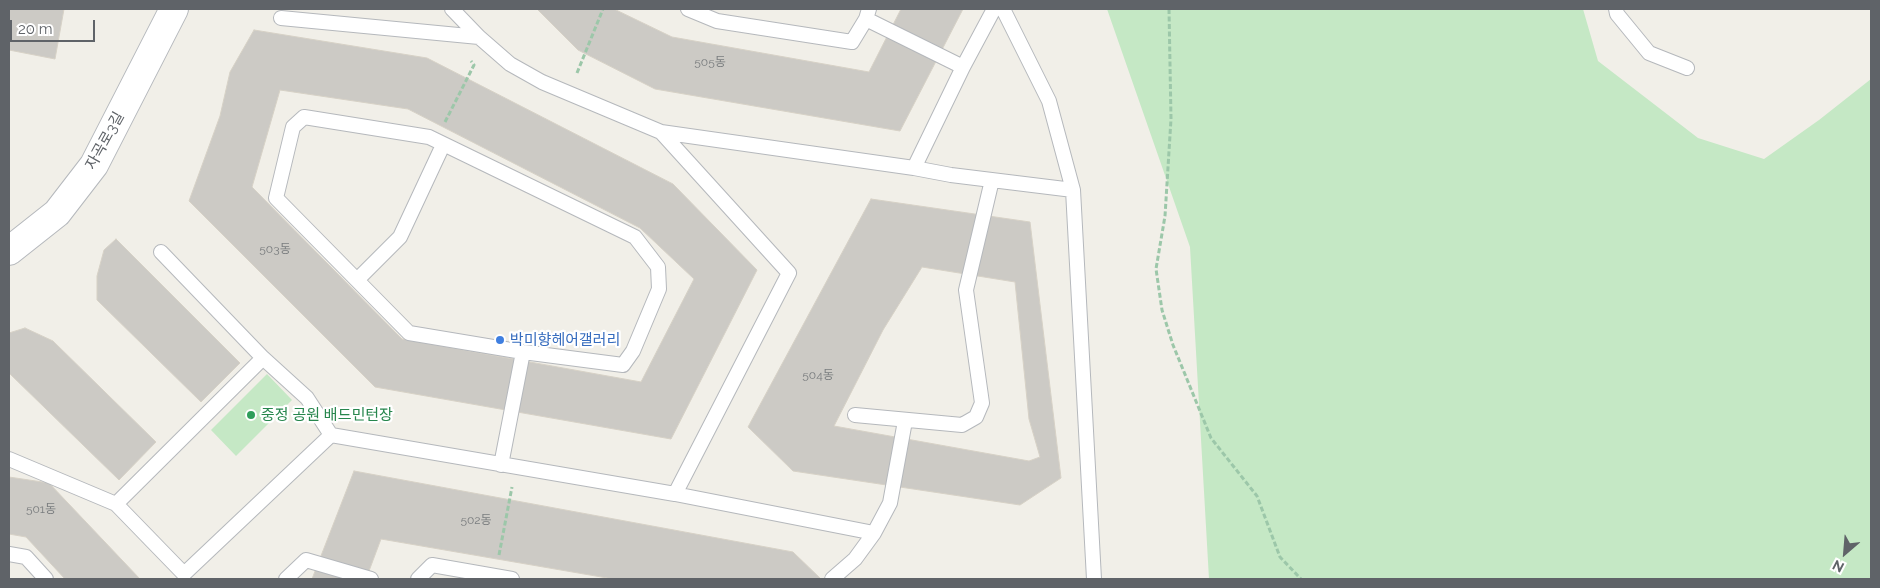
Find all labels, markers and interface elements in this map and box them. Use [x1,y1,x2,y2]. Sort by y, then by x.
scale bar [12,10,98,42]
text: 20 m [18,20,53,38]
house number: 505동 [694,55,726,69]
street label: 자곡로3길 [82,109,128,173]
house number: 503동 [259,242,291,256]
place label: 박미향헤어갤러리 [510,331,620,349]
marker: 박미향헤어갤러리 [494,334,506,346]
house number: 504동 [802,368,834,382]
place label: 중정 공원 배드민턴장 [261,406,393,424]
marker: 중정 공원 배드민턴장 [245,409,257,421]
house number: 501동 [26,502,56,516]
house number: 502동 [460,513,492,527]
north arrow [1820,528,1870,578]
text: N [1830,557,1847,576]

